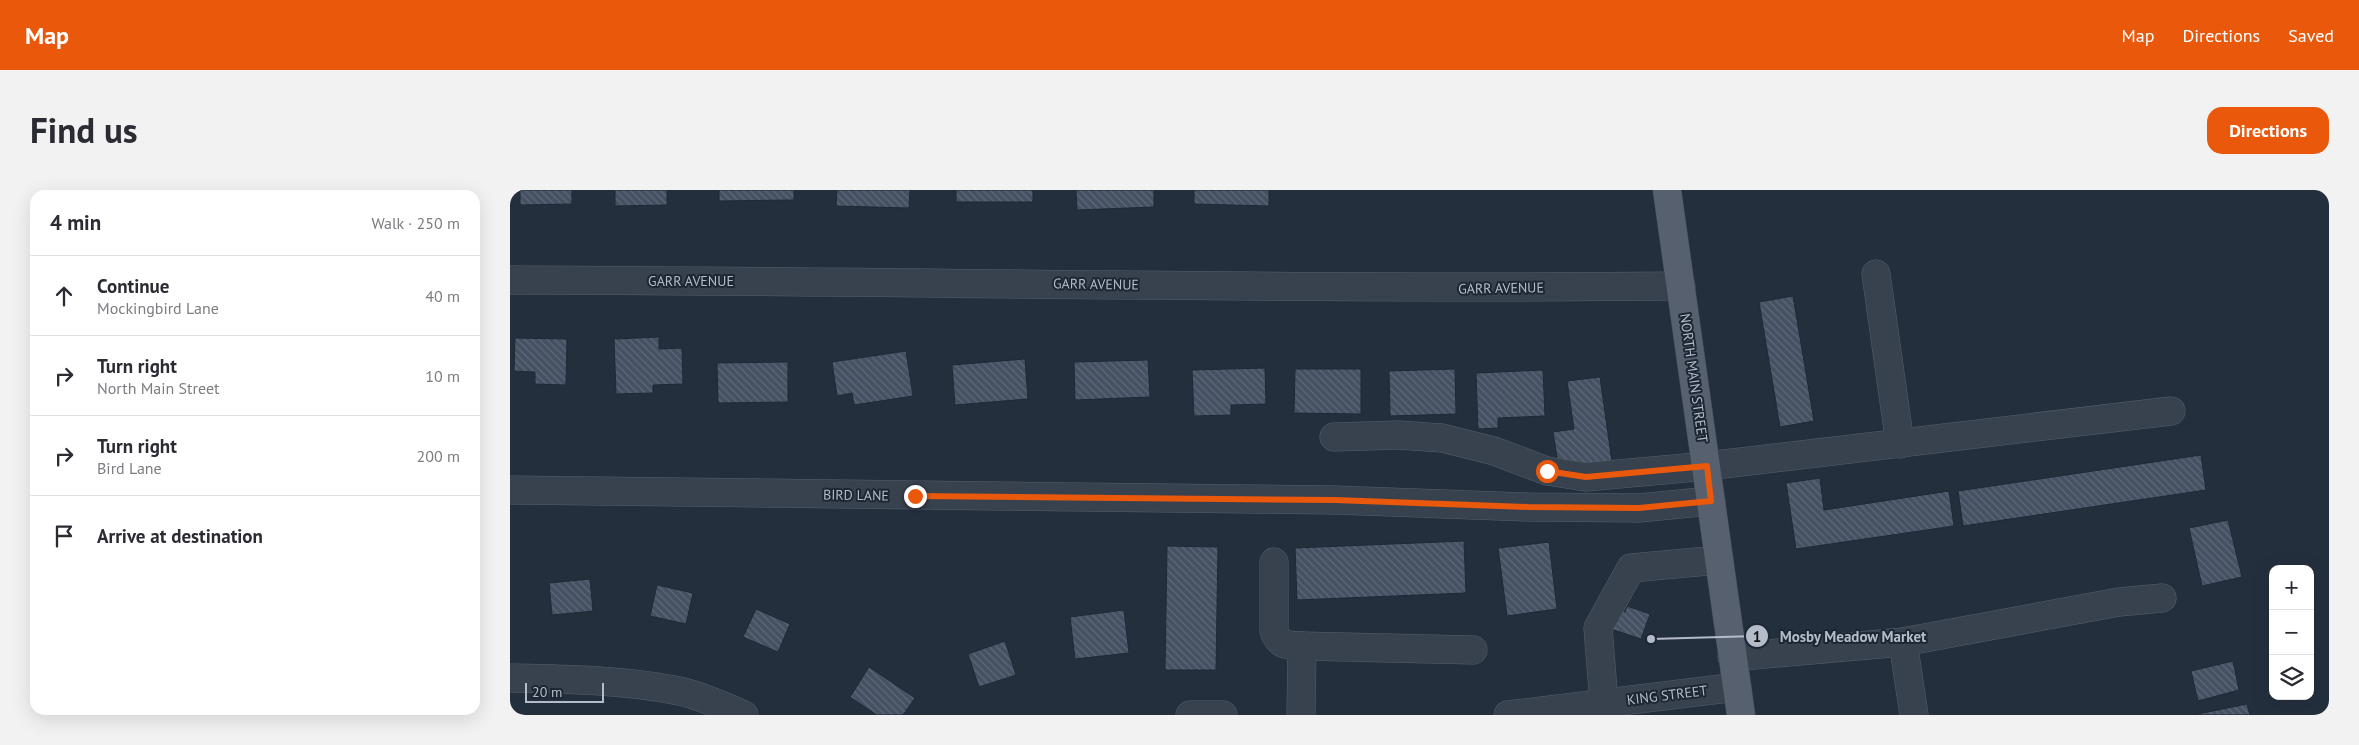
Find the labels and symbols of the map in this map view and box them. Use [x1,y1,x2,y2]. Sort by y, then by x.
street label: GARR AVENUE [648,272,734,290]
street label: GARR AVENUE [1053,274,1139,294]
street label: GARR AVENUE [1458,278,1544,298]
street label: NORTH MAIN STREET [1676,312,1712,444]
route start [1536,460,1559,483]
street label: BIRD LANE [823,485,889,505]
route end [904,485,927,508]
callout: Mosby Meadow Market [1744,621,1937,651]
text: 1 [1753,627,1761,646]
text: Mosby Meadow Market [1780,627,1927,646]
scale bar [525,680,604,703]
street label: KING STREET [1626,681,1708,709]

